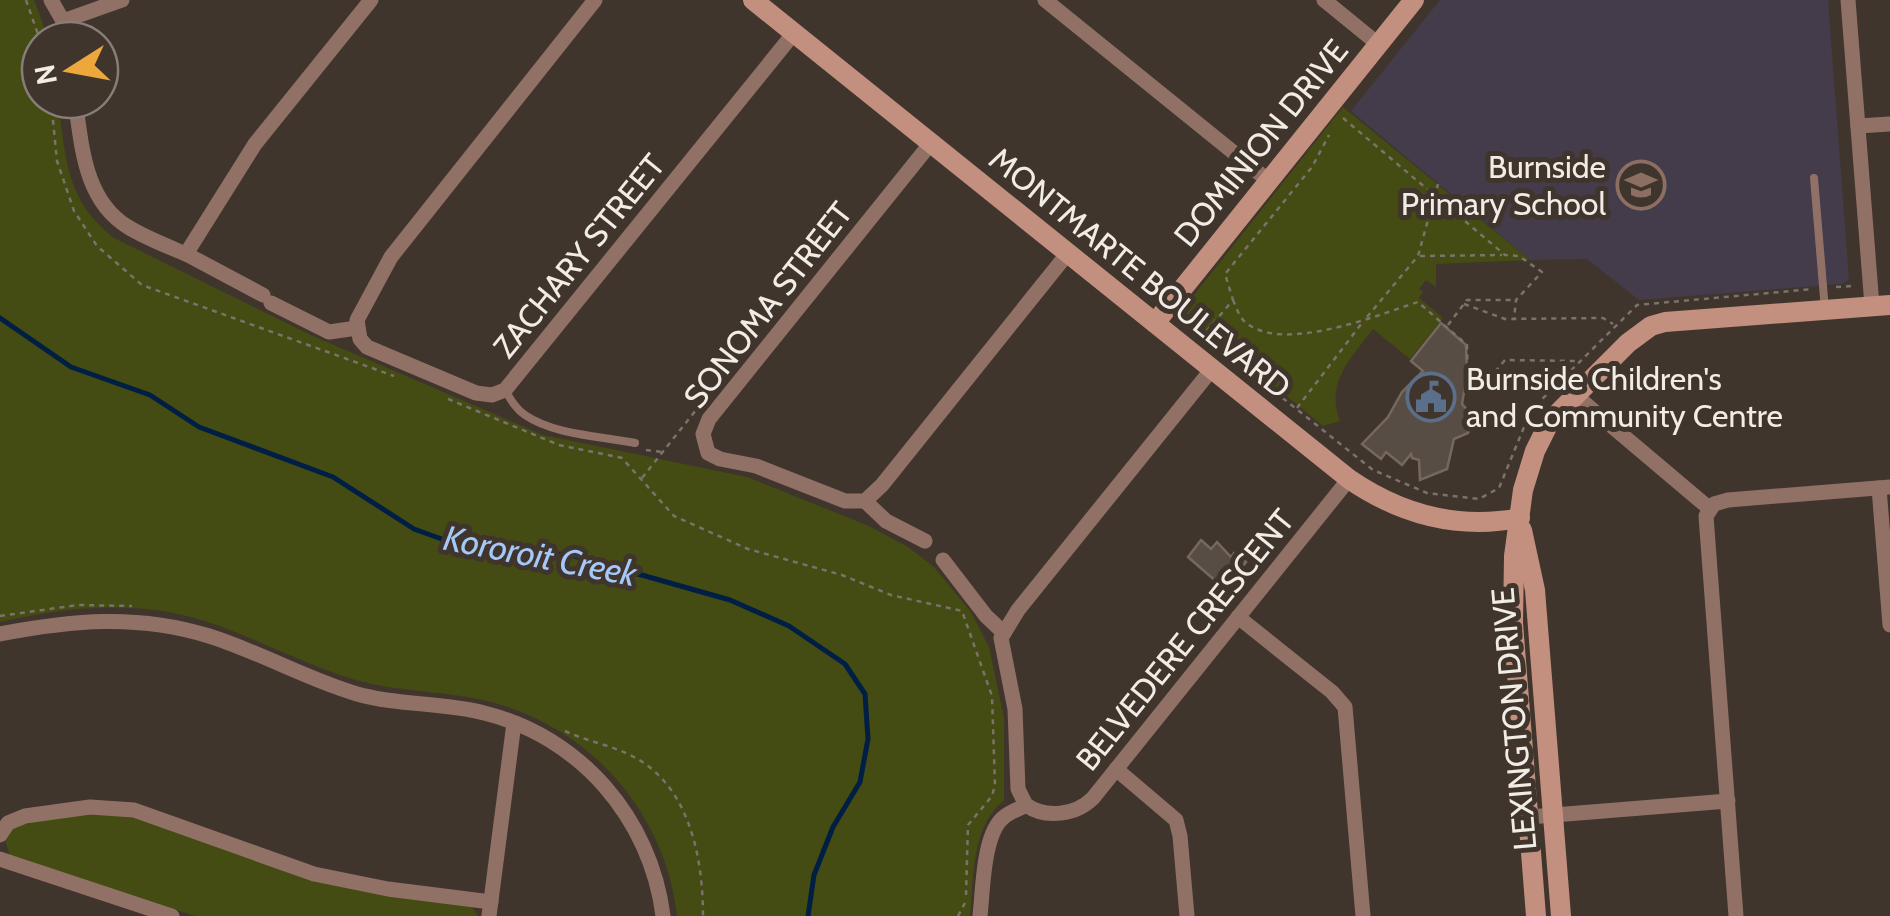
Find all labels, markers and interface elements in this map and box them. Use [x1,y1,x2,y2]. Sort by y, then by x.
north arrow [20,20,120,120]
street label: DOMINION DRIVE [1165,31,1356,254]
text: N [27,62,64,88]
street label: MONTMARTE BOULEVARD [982,139,1299,406]
street label: ZACHARY STREET [485,146,673,365]
place label: Burnside Primary School [1401,147,1606,223]
school or university icon: Burnside Primary School [1615,159,1667,211]
street label: SONOMA STREET [675,194,860,416]
place label: Burnside Children's and Community Centre [1466,359,1783,435]
public building icon: Burnside Children's and Community Centre [1405,371,1457,423]
street label: BELVEDERE CRESCENT [1067,501,1302,778]
water label: Kororoit Creek [440,516,641,595]
street label: LEXINGTON DRIVE [1483,586,1544,852]

